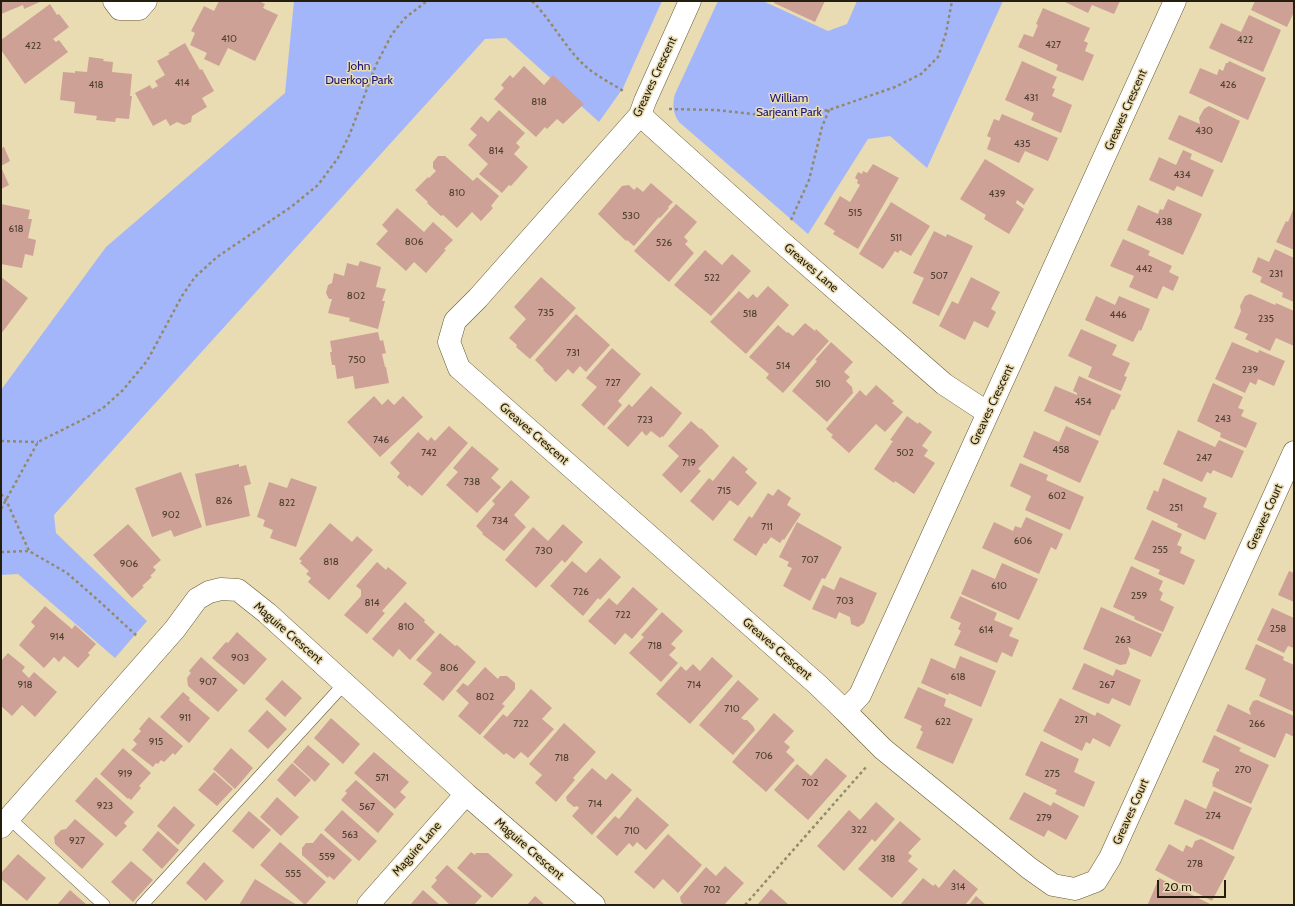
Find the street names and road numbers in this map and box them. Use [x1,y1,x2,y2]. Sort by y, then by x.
street label: Greaves Crescent [630,34,680,120]
street label: Greaves Crescent [1102,67,1150,153]
street label: Greaves Lane [781,240,841,296]
street label: Greaves Crescent [967,362,1017,448]
street label: Greaves Crescent [496,400,572,468]
street label: Greaves Court [1244,482,1286,552]
street label: Maguire Crescent [250,599,326,667]
street label: Greaves Crescent [739,615,815,683]
street label: Greaves Court [1110,777,1152,847]
street label: Maguire Crescent [491,815,567,883]
street label: Maguire Lane [389,819,445,879]

